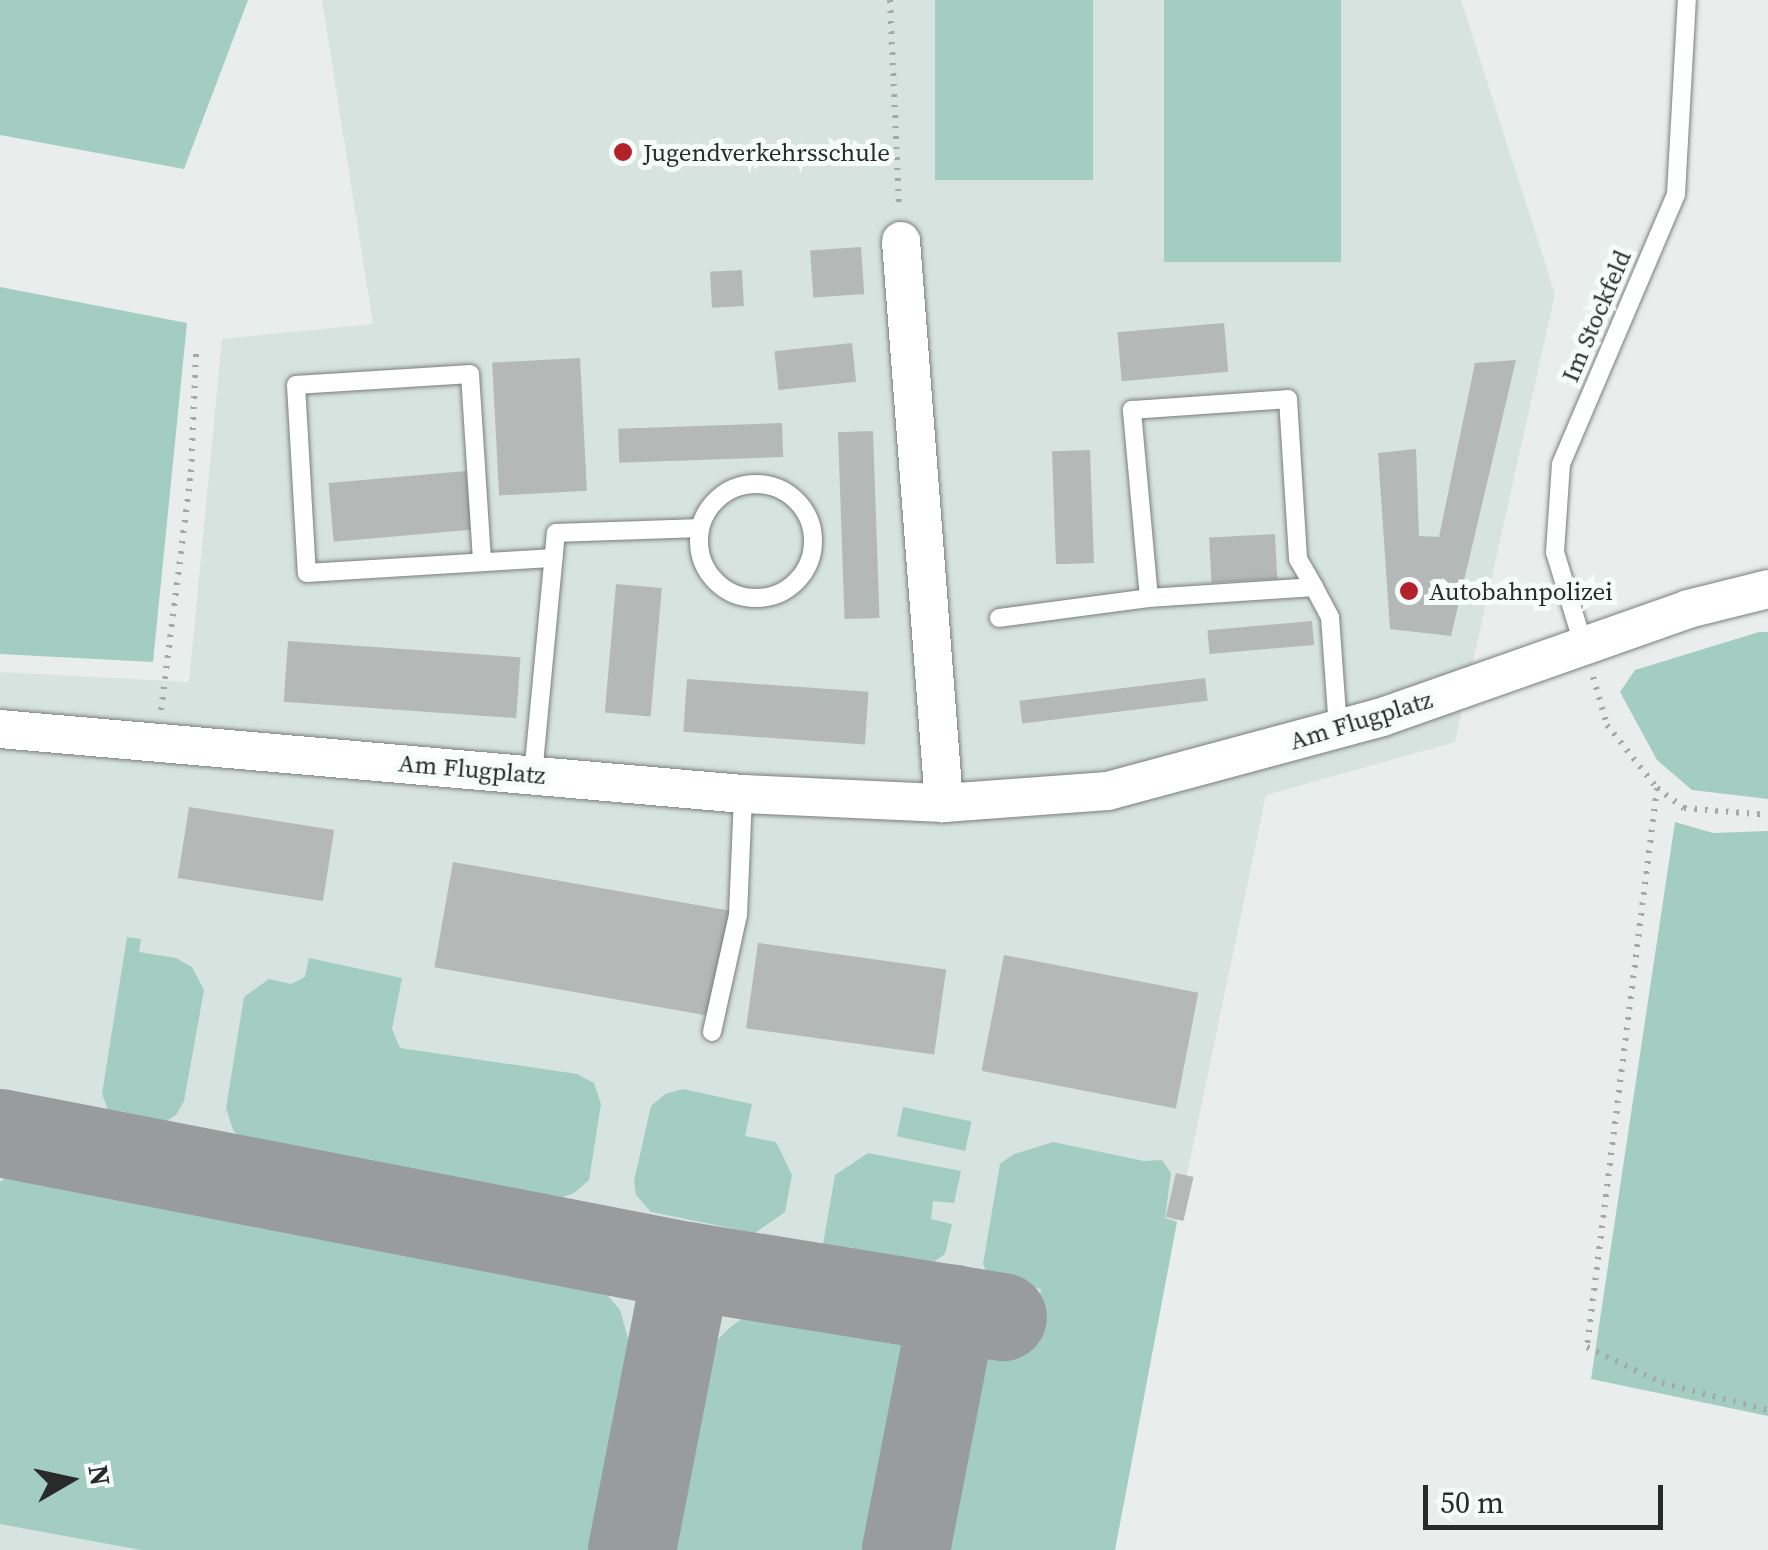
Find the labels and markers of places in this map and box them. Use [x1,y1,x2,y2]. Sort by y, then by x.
place label: Jugendverkehrsschule [643,137,890,167]
marker: Jugendverkehrsschule [612,141,634,163]
place label: Autobahnpolizei [1429,576,1613,606]
marker: Autobahnpolizei [1398,580,1420,602]

